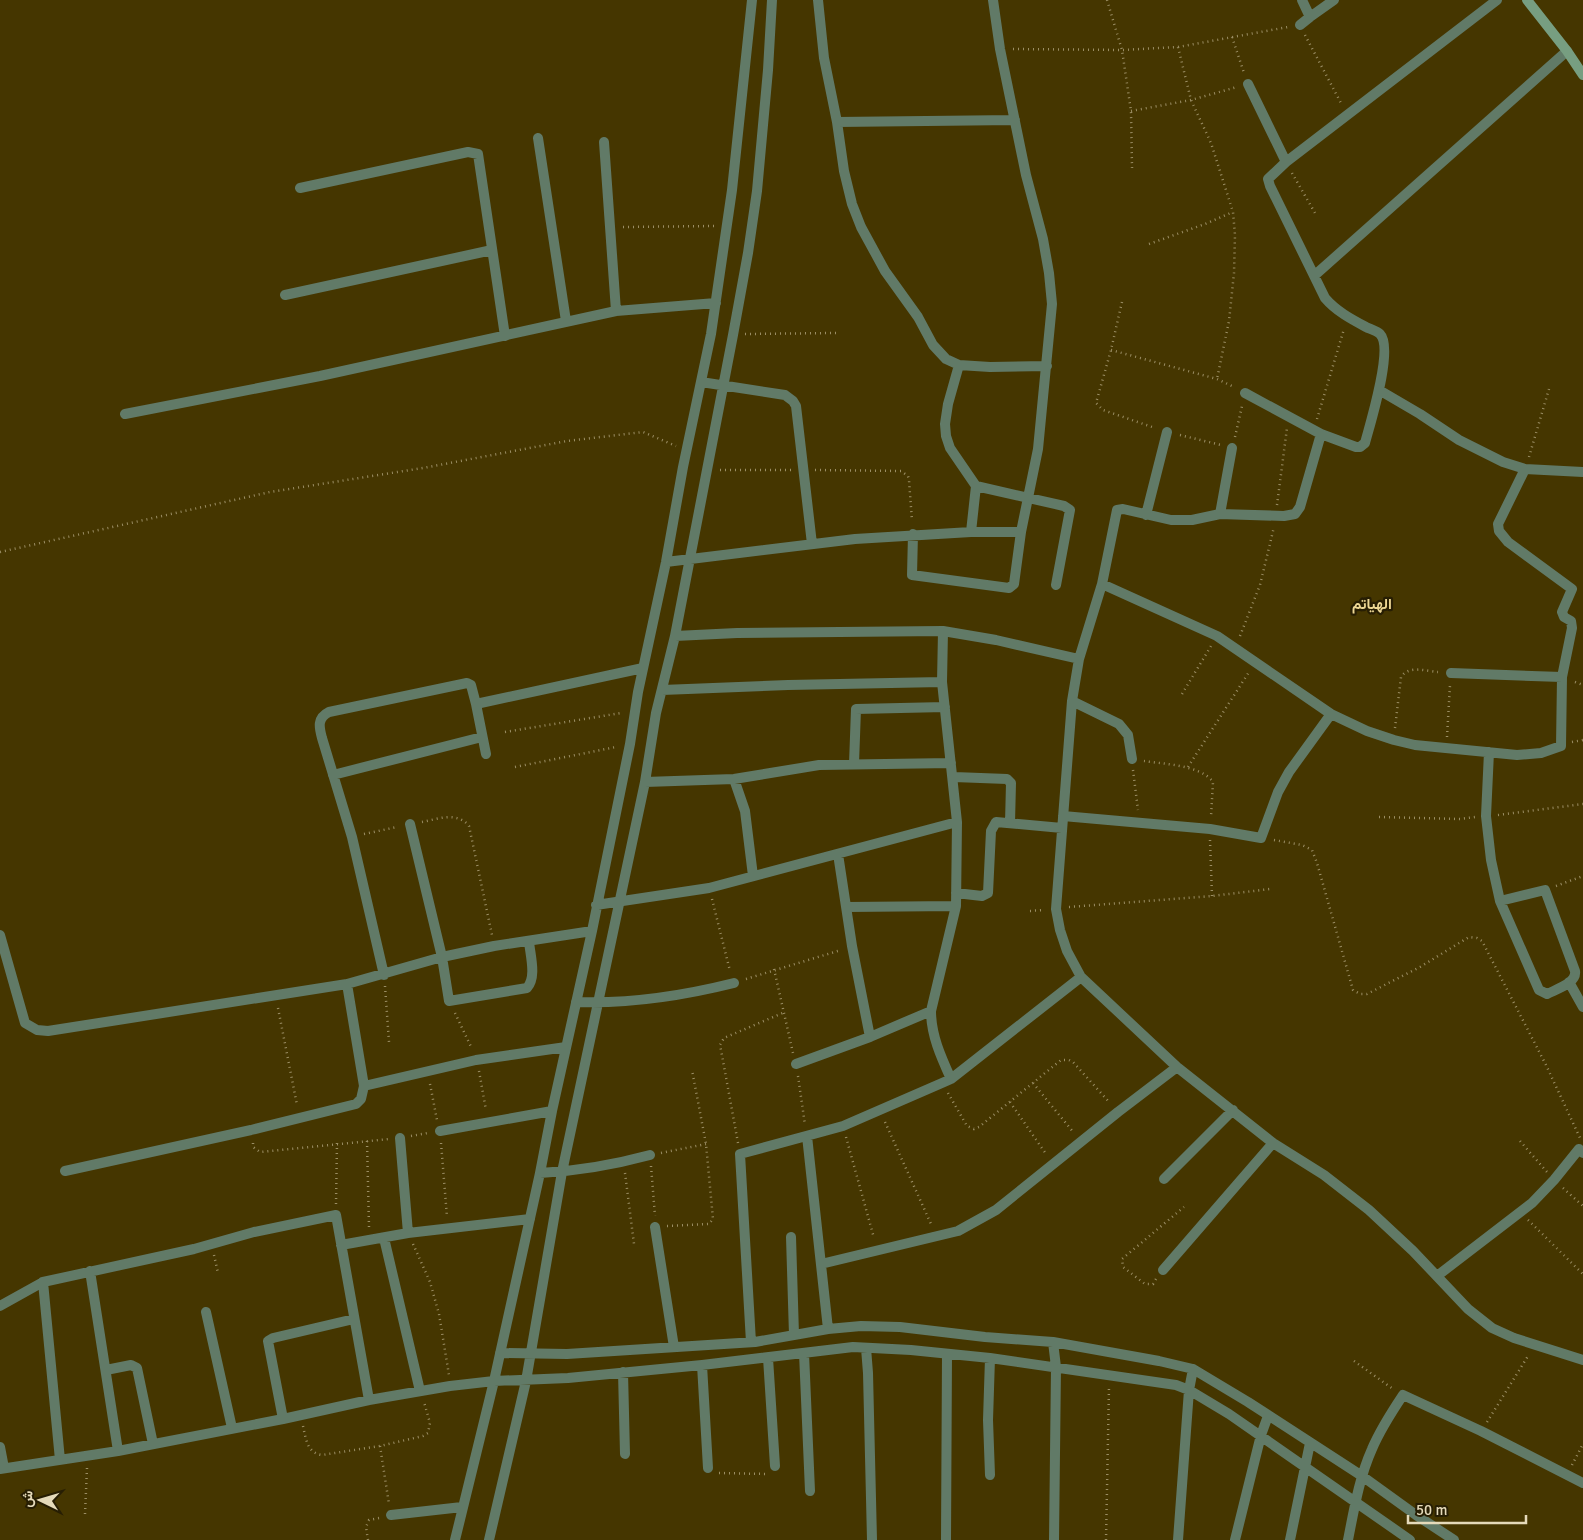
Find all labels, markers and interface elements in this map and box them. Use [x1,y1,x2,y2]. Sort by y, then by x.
district label: الهياتم [1352,595,1392,614]
north arrow [15,1475,65,1525]
text: ش [18,1490,37,1508]
scale bar [1408,1492,1526,1524]
text: 50 m [1416,1501,1447,1519]

